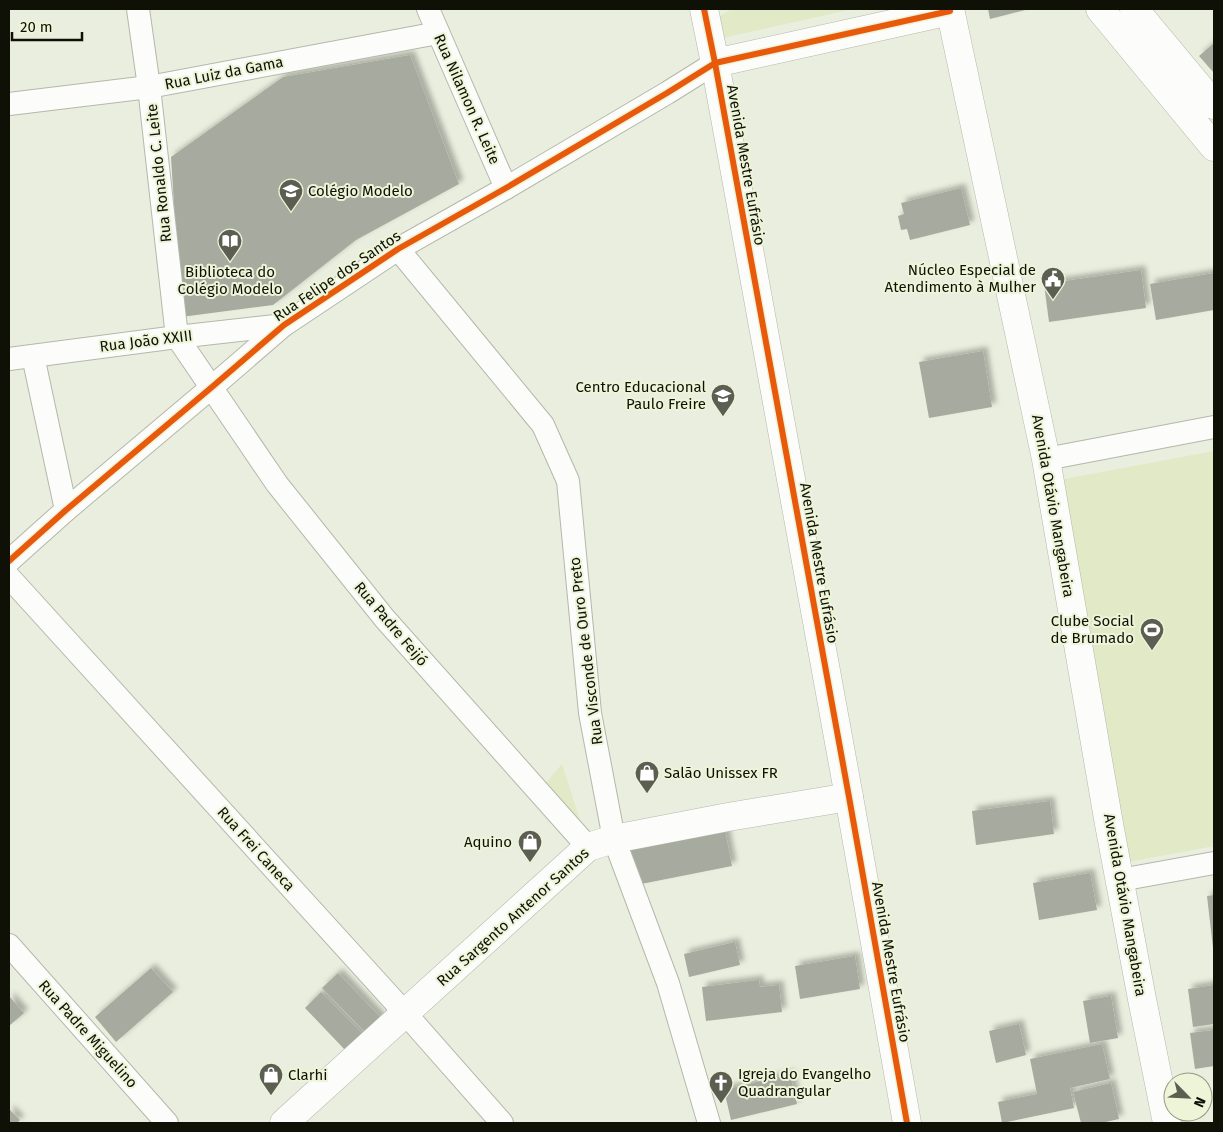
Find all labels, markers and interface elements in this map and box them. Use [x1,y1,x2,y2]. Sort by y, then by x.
scale bar [12,10,82,42]
text: 20 m [20,18,53,36]
street label: Rua Nilamon R. Leite [430,31,504,167]
street label: Rua Luiz da Gama [163,53,285,93]
street label: Avenida Mestre Eufrásio [723,83,769,247]
street label: Rua Ronaldo C. Leite [143,103,175,243]
school or university icon: Colégio Modelo [278,178,304,212]
place label: Colégio Modelo [308,182,413,200]
street label: Rua Felipe dos Santos [270,227,404,325]
library icon: Biblioteca do Colégio Modelo [217,228,243,262]
place label: Núcleo Especial de Atendimento à Mulher [885,261,1036,296]
place label: Biblioteca do Colégio Modelo [178,263,282,298]
public building icon: Núcleo Especial de Atendimento à Mulher [1040,266,1066,300]
street label: Rua João XXIII [99,326,193,356]
place label: Centro Educacional Paulo Freire [575,378,707,413]
school or university icon: Centro Educacional Paulo Freire [710,383,736,417]
street label: Avenida Otávio Mangabeira [1028,413,1078,599]
street label: Avenida Mestre Eufrásio [796,481,842,645]
street label: Rua Visconde de Ouro Preto [566,556,606,746]
street label: Rua Padre Feijó [350,578,432,670]
place label: Clube Social de Brumado [1050,612,1135,647]
sports icon: Clube Social de Brumado [1139,617,1165,651]
shop icon: Salão Unissex FR [634,760,660,794]
place label: Salão Unissex FR [664,764,778,782]
street label: Rua Frei Caneca [213,803,299,895]
street label: Avenida Otávio Mangabeira [1100,812,1150,998]
shop icon: Aquino [517,829,543,863]
place label: Aquino [464,833,512,851]
street label: Rua Sargento Antenor Santos [433,844,593,990]
street label: Avenida Mestre Eufrásio [868,880,914,1044]
street label: Rua Padre Miguelino [35,976,141,1092]
shop icon: Clarhi [258,1062,284,1096]
place label: Igreja do Evangelho Quadrangular [738,1065,871,1100]
place label: Clarhi [288,1066,328,1084]
church icon: Igreja do Evangelho Quadrangular [708,1070,734,1104]
north arrow [1163,1072,1213,1122]
text: N [1190,1094,1209,1110]

